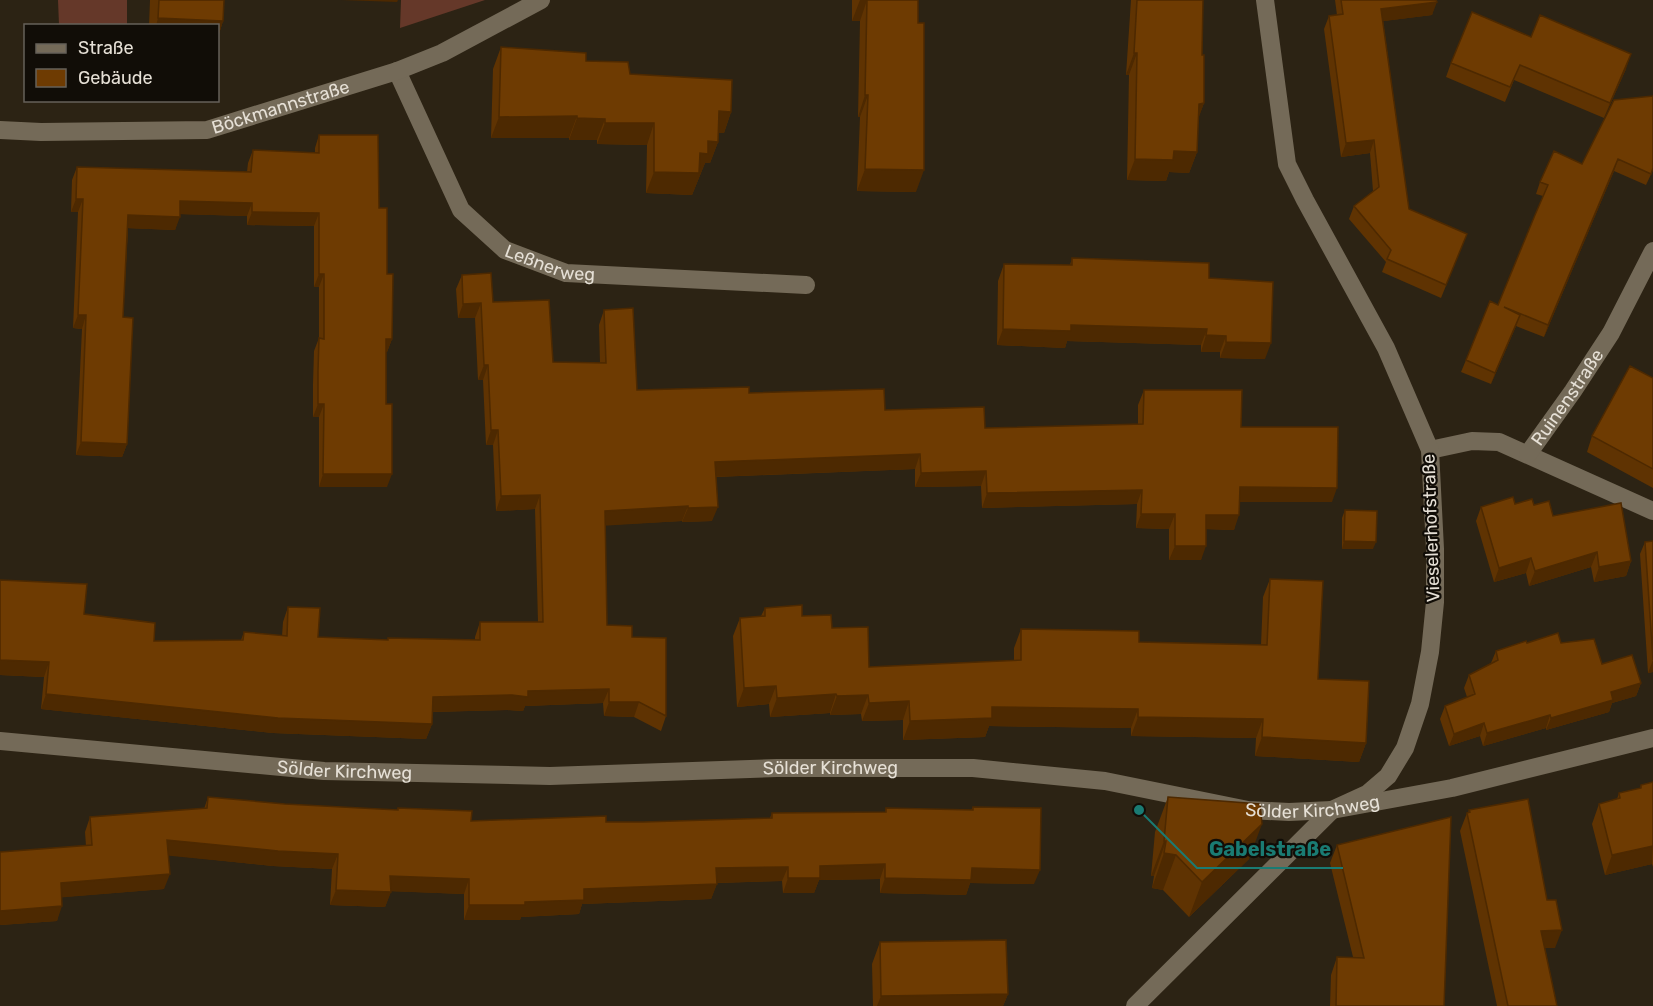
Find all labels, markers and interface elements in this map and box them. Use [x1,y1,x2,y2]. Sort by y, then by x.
legend [24,24,219,102]
text: Straße [78,37,134,59]
text: Gebäude [78,67,153,89]
street label: Böckmannstraße [209,75,352,139]
street label: Leßnerweg [502,240,596,285]
street label: Ruinenstraße [1526,345,1608,450]
street label: Vieselerhofstraße [1417,453,1445,603]
street label: Sölder Kirchweg [276,756,412,784]
street label: Sölder Kirchweg [762,757,898,779]
street label: Sölder Kirchweg [1245,790,1382,823]
callout: Gabelstraße [1197,830,1343,868]
text: Gabelstraße [1209,837,1331,861]

